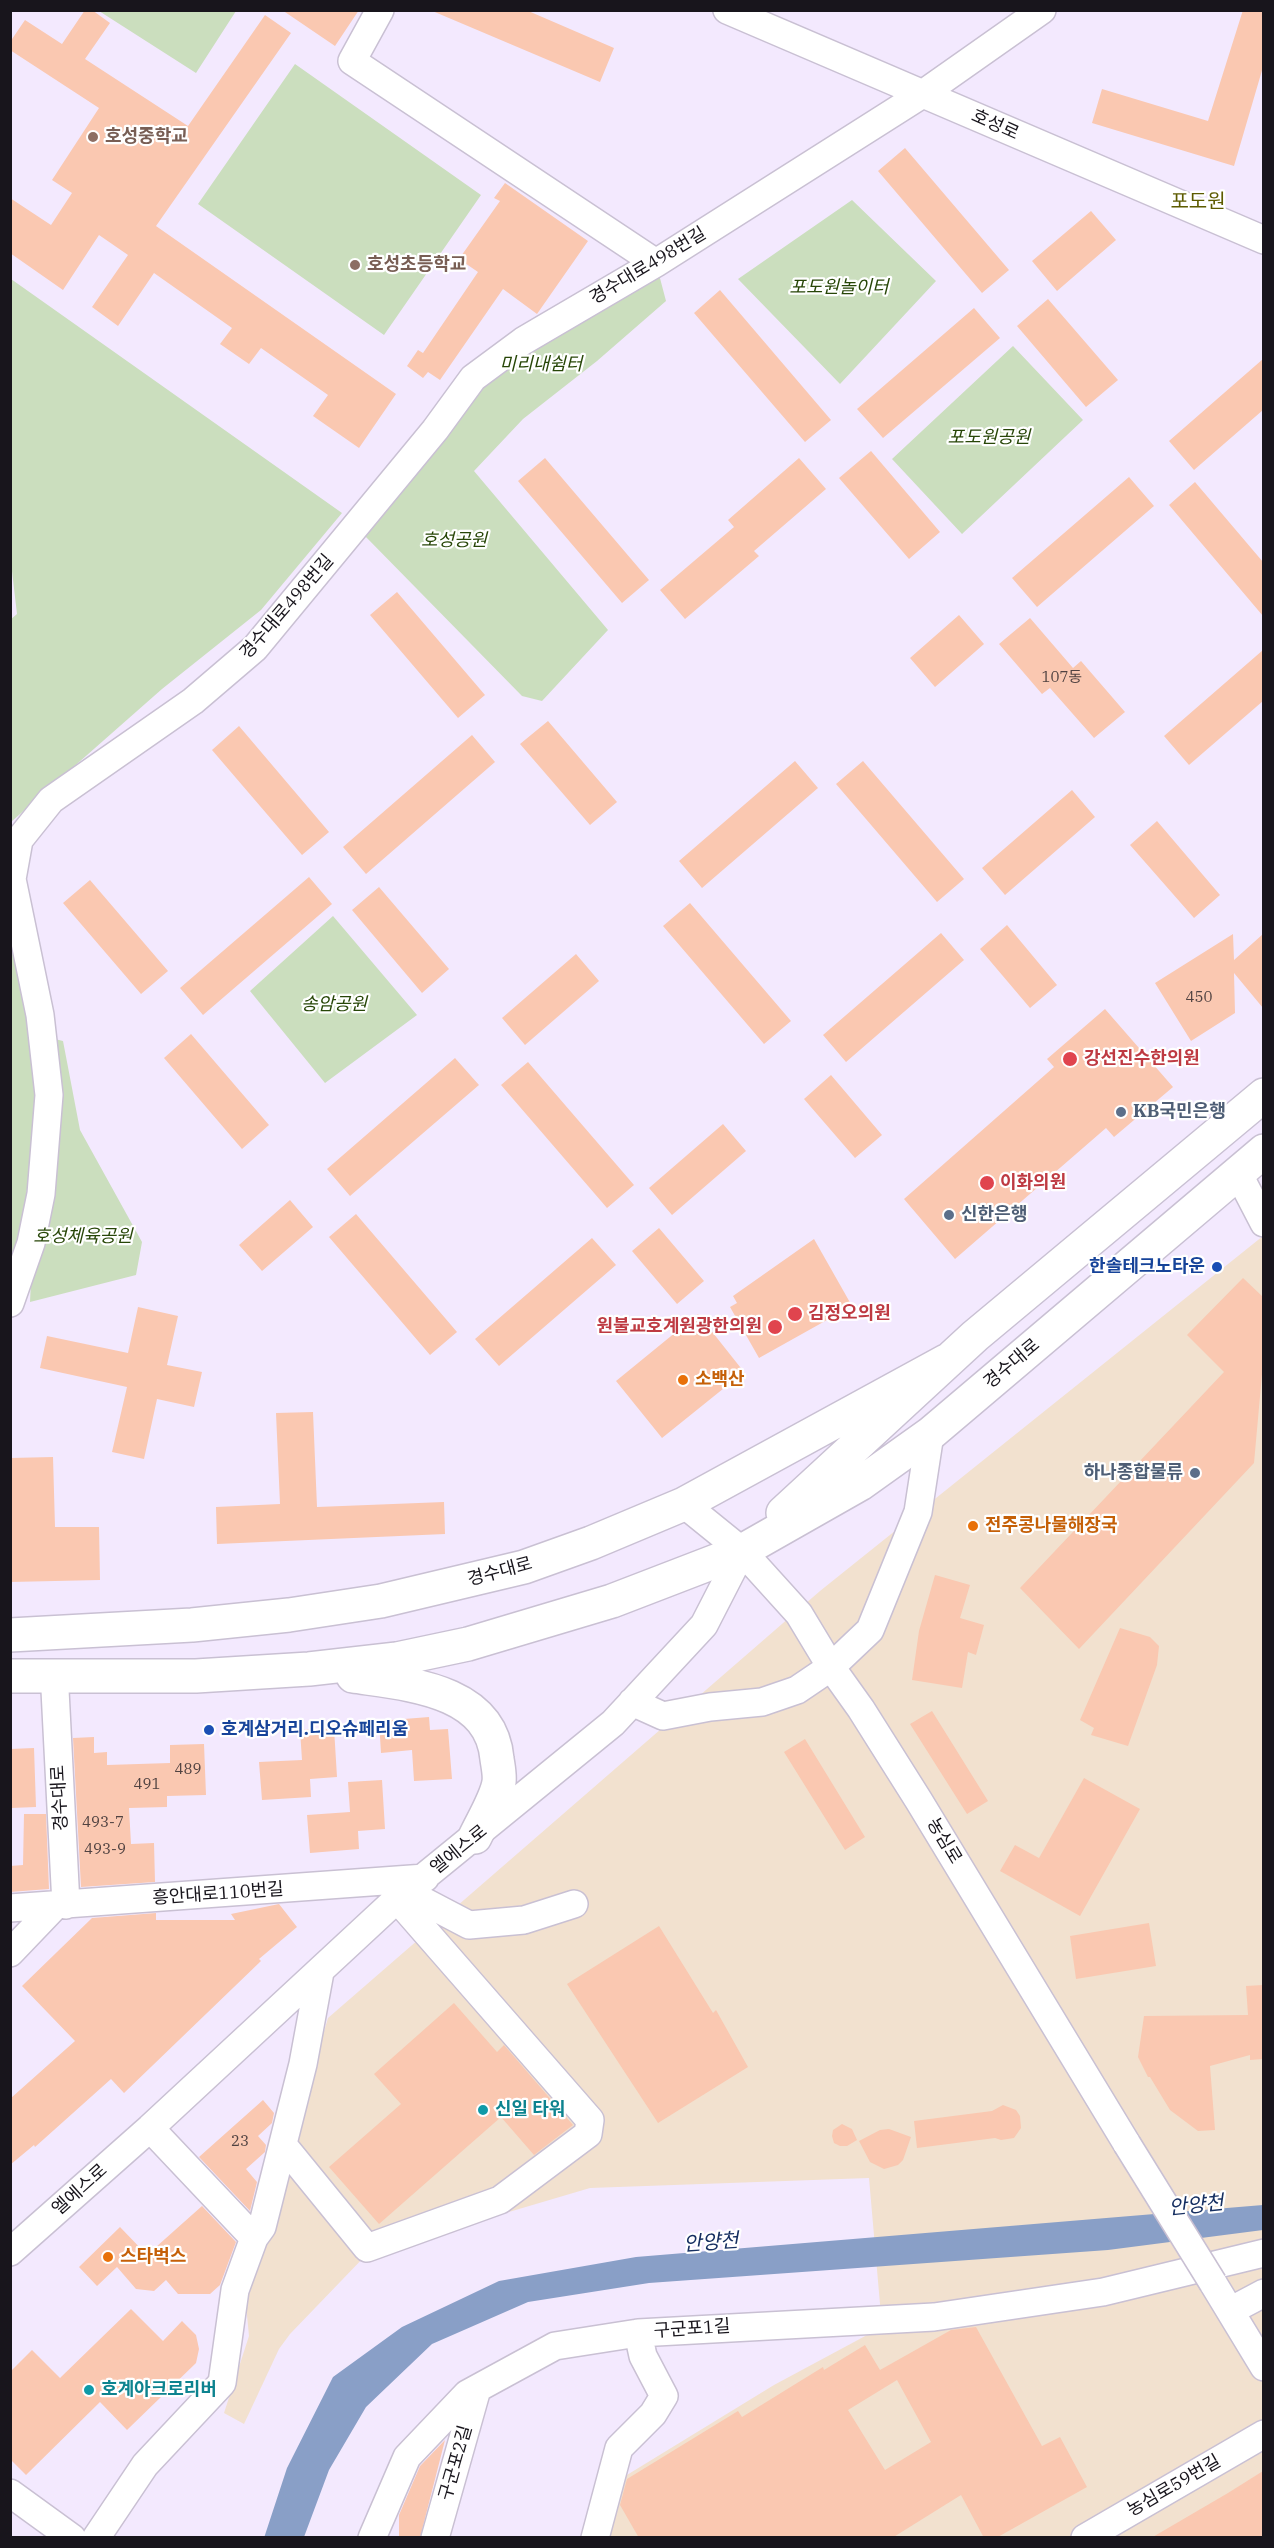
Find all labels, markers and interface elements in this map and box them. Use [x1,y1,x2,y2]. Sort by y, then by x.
street label: 호성로 [968,105,1022,145]
place label: 호성중학교 [105,126,188,148]
marker: 호성중학교 [86,130,100,144]
district label: 포도원 [1170,190,1226,214]
street label: 경수대로498번길 [586,223,710,309]
place label: 호성초등학교 [367,254,466,276]
marker: 호성초등학교 [348,258,362,272]
park label: 포도원놀이터 [789,277,889,299]
park label: 미리내쉼터 [500,354,582,376]
park label: 포도원공원 [948,427,1030,449]
park label: 호성공원 [421,530,487,552]
street label: 경수대로498번길 [236,550,338,664]
house number: 107동 [1042,669,1082,687]
house number: 450 [1186,989,1212,1007]
park label: 송암공원 [301,994,367,1016]
place label: 강선진수한의원 [1084,1048,1200,1070]
marker: 강선진수한의원 [1061,1050,1079,1068]
place label: KB국민은행 [1133,1101,1226,1123]
marker: KB국민은행 [1114,1105,1128,1119]
place label: 이화의원 [1000,1172,1066,1194]
marker: 이화의원 [978,1174,996,1192]
place label: 신한은행 [961,1204,1027,1226]
marker: 신한은행 [942,1208,956,1222]
park label: 호성체육공원 [33,1226,133,1248]
place label: 한솔테크노타운 [1089,1256,1205,1278]
marker: 한솔테크노타운 [1210,1260,1224,1274]
place label: 김정오의원 [808,1303,891,1325]
marker: 김정오의원 [786,1305,804,1323]
place label: 원불교호계원광한의원 [596,1316,762,1338]
marker: 원불교호계원광한의원 [766,1318,784,1336]
street label: 경수대로 [980,1334,1044,1394]
place label: 소백산 [695,1369,745,1391]
marker: 소백산 [676,1373,690,1387]
place label: 하나종합물류 [1084,1462,1183,1484]
marker: 하나종합물류 [1188,1466,1202,1480]
place label: 전주콩나물해장국 [985,1515,1117,1537]
marker: 전주콩나물해장국 [966,1519,980,1533]
street label: 경수대로 [465,1553,535,1591]
place label: 호계삼거리.디오슈페리움 [221,1719,408,1741]
marker: 호계삼거리.디오슈페리움 [202,1723,216,1737]
house number: 489 [175,1761,201,1779]
street label: 경수대로 [47,1764,73,1832]
house number: 491 [134,1776,160,1794]
house number: 493-7 [82,1814,124,1832]
street label: 농심로 [922,1814,966,1868]
street label: 엘에스로 [426,1821,492,1879]
house number: 493-9 [84,1841,126,1859]
street label: 흥안대로110번길 [152,1879,284,1909]
place label: 신일 타워 [495,2099,565,2121]
marker: 신일 타워 [476,2103,490,2117]
house number: 23 [231,2133,249,2151]
street label: 엘에스로 [48,2160,112,2220]
water label: 안양천 [1167,2191,1225,2221]
water label: 안양천 [683,2229,739,2257]
place label: 스타벅스 [120,2246,186,2268]
marker: 스타벅스 [101,2250,115,2264]
street label: 구군포1길 [653,2316,731,2342]
place label: 호계아크로리버 [101,2379,217,2401]
marker: 호계아크로리버 [82,2383,96,2397]
street label: 구군포2길 [435,2423,477,2503]
street label: 농심로59번길 [1123,2451,1225,2521]

